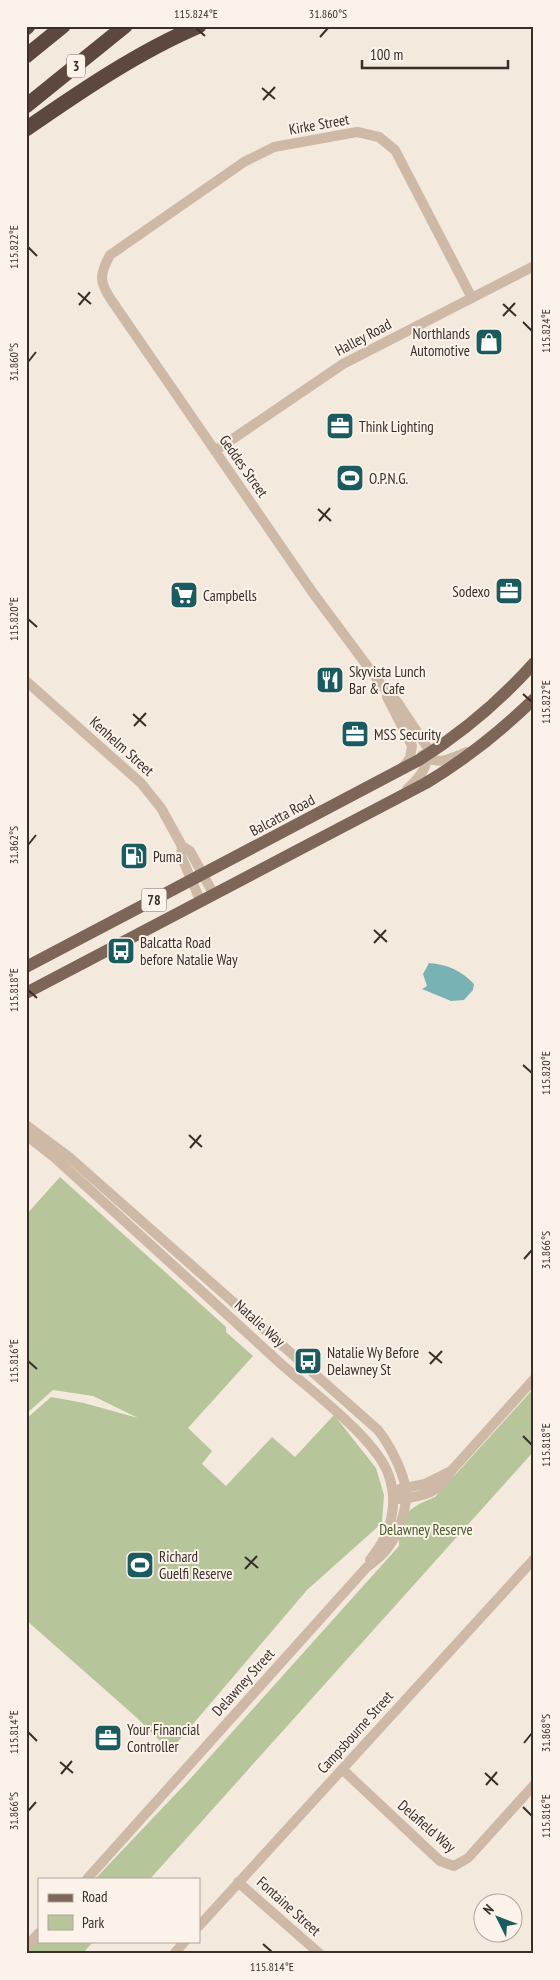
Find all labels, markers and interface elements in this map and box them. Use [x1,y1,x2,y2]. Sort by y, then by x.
text: 115.824°E [174,6,218,21]
text: 31.860°S [309,6,347,21]
scale bar [362,38,509,70]
text: 100 m [370,45,403,64]
road number: 3 [67,54,85,78]
street label: Kirke Street [287,109,351,139]
text: 115.822°E [6,225,21,269]
text: 115.824°E [538,309,553,353]
street label: Halley Road [332,314,394,360]
place label: Northlands Automotive [410,324,470,360]
shop icon: Northlands Automotive [474,327,504,357]
text: 31.860°S [6,343,21,381]
office icon: Think Lighting [325,411,355,441]
place label: Think Lighting [359,417,434,436]
street label: Geddes Street [216,431,272,501]
sports icon: O.P.N.G. [335,463,365,493]
place label: O.P.N.G. [369,469,409,488]
office icon: Sodexo [494,576,524,606]
supermarket icon: Campbells [169,580,199,610]
place label: Sodexo [452,582,490,601]
place label: Campbells [203,586,257,605]
text: 115.820°E [6,597,21,641]
place label: Skyvista Lunch Bar & Cafe [349,662,426,698]
restaurant icon: Skyvista Lunch Bar & Cafe [315,665,345,695]
text: 115.822°E [538,680,553,724]
street label: Kenhelm Street [86,712,158,780]
office icon: MSS Security [340,719,370,749]
place label: MSS Security [374,725,441,744]
street label: Balcatta Road [246,790,318,840]
text: 31.862°S [6,826,21,864]
fuel station icon: Puma [119,841,149,871]
place label: Puma [153,847,182,866]
road number: 78 [142,888,166,912]
place label: Balcatta Road before Natalie Way [140,933,238,969]
bus stop icon: Balcatta Road before Natalie Way [106,936,136,966]
text: 115.818°E [6,968,21,1012]
text: 115.820°E [538,1051,553,1095]
text: 31.866°S [538,1231,553,1269]
street label: Natalie Way [231,1295,289,1351]
text: 115.816°E [6,1339,21,1383]
place label: Natalie Wy Before Delawney St [327,1343,419,1379]
bus stop icon: Natalie Wy Before Delawney St [293,1346,323,1376]
text: 115.818°E [538,1423,553,1467]
park label: Delawney Reserve [379,1520,473,1539]
place label: Richard Guelfi Reserve [159,1547,233,1583]
sports icon: Richard Guelfi Reserve [125,1550,155,1580]
street label: Delawney Street [208,1644,278,1720]
street label: Campsbourne Street [313,1687,397,1777]
text: 115.814°E [6,1710,21,1754]
text: 31.868°S [538,1714,553,1752]
place label: Your Financial Controller [127,1720,200,1756]
office icon: Your Financial Controller [93,1723,123,1753]
text: 31.866°S [6,1792,21,1830]
text: 115.816°E [538,1794,553,1838]
street label: Delafield Way [394,1796,460,1857]
street label: Fontaine Street [253,1872,325,1940]
legend [38,1878,200,1942]
text: Road [82,1887,108,1906]
north arrow [472,1892,522,1942]
text: N [479,1900,498,1918]
text: Park [82,1913,104,1932]
text: 115.814°E [250,1959,294,1974]

